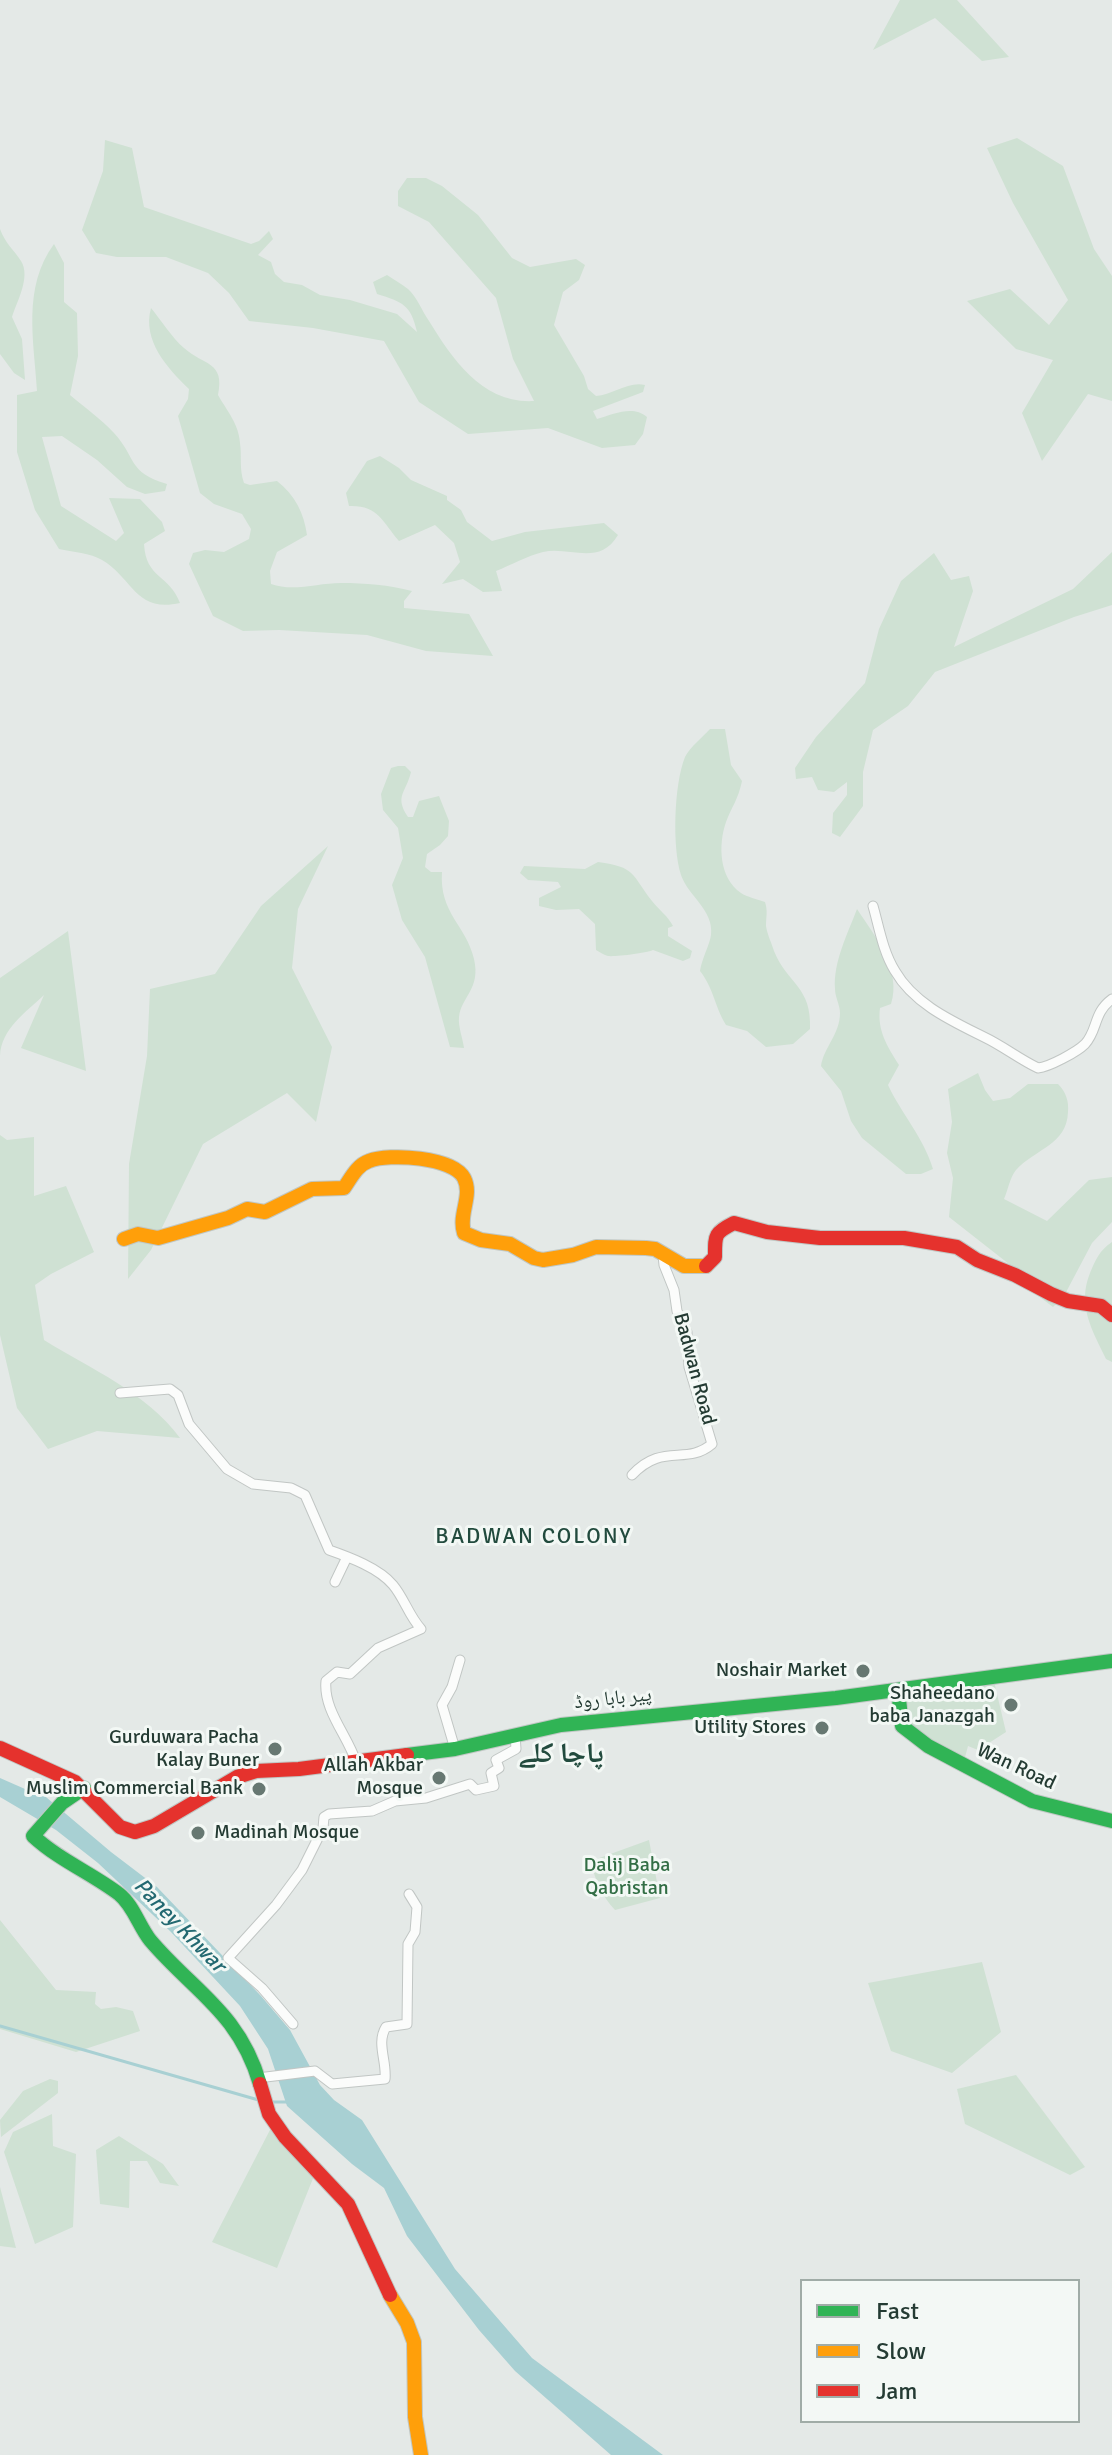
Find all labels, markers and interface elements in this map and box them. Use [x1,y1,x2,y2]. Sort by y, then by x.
street label: Badwan Road [667,1310,721,1428]
district label: BADWAN COLONY [435,1524,633,1550]
place label: Noshair Market [716,1659,847,1683]
marker: Noshair Market [854,1662,872,1680]
place label: Shaheedano baba Janazgah [869,1682,995,1729]
street label: پیر بابا روڈ [573,1683,653,1715]
marker: Shaheedano baba Janazgah [1002,1696,1020,1714]
place label: Utility Stores [694,1716,806,1740]
marker: Utility Stores [813,1719,831,1737]
place label: Gurduwara Pacha Kalay Buner [109,1726,259,1773]
district label: پاچا کلے [518,1738,604,1772]
street label: Wan Road [973,1738,1059,1796]
marker: Gurduwara Pacha Kalay Buner [266,1740,284,1758]
place label: Allah Akbar Mosque [324,1754,423,1801]
marker: Allah Akbar Mosque [430,1769,448,1787]
place label: Muslim Commercial Bank [26,1777,243,1801]
marker: Muslim Commercial Bank [250,1780,268,1798]
place label: Madinah Mosque [214,1821,359,1845]
marker: Madinah Mosque [189,1824,207,1842]
park label: Dalij Baba Qabristan [583,1854,671,1901]
water label: Paney Khwar [128,1873,230,1979]
legend [800,2279,1080,2423]
text: Fast [876,2296,919,2326]
text: Slow [876,2336,926,2366]
text: Jam [876,2376,917,2406]

